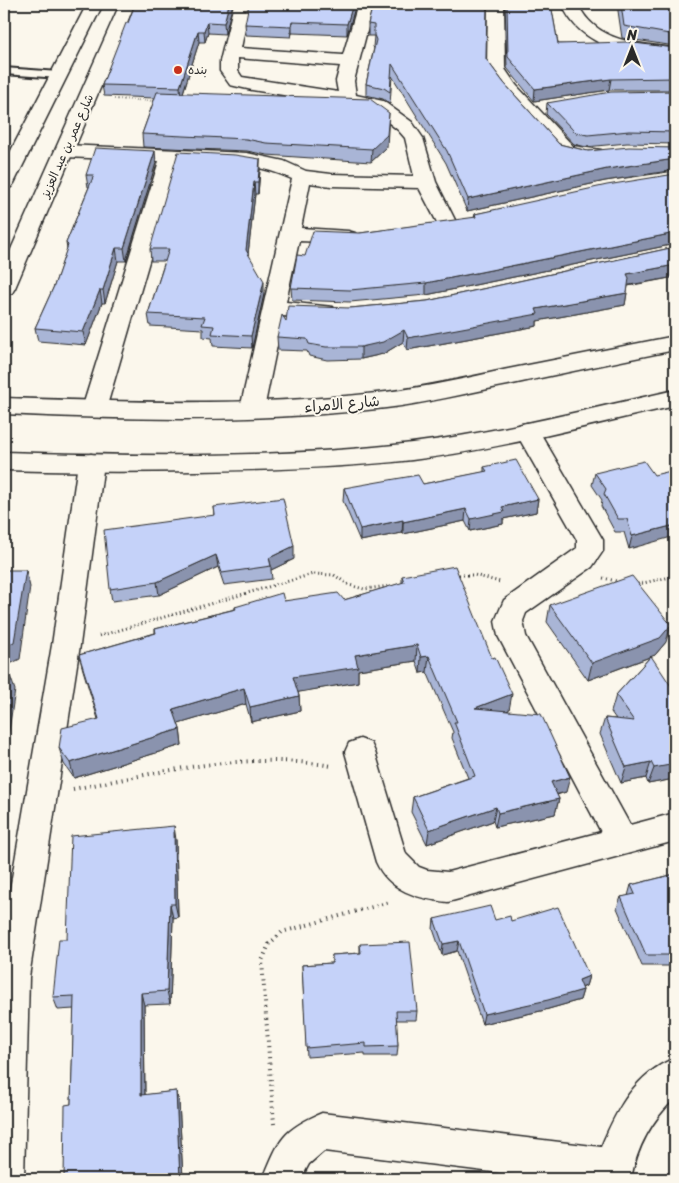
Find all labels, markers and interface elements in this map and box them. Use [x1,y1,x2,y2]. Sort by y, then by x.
north arrow [606,22,656,72]
text: N [626,23,637,48]
place label: بنده [188,59,207,81]
marker: بنده [172,64,184,76]
street label: شارع عمر بن عبد العزيز [34,90,100,203]
street label: شارع الامراء [303,388,381,420]

